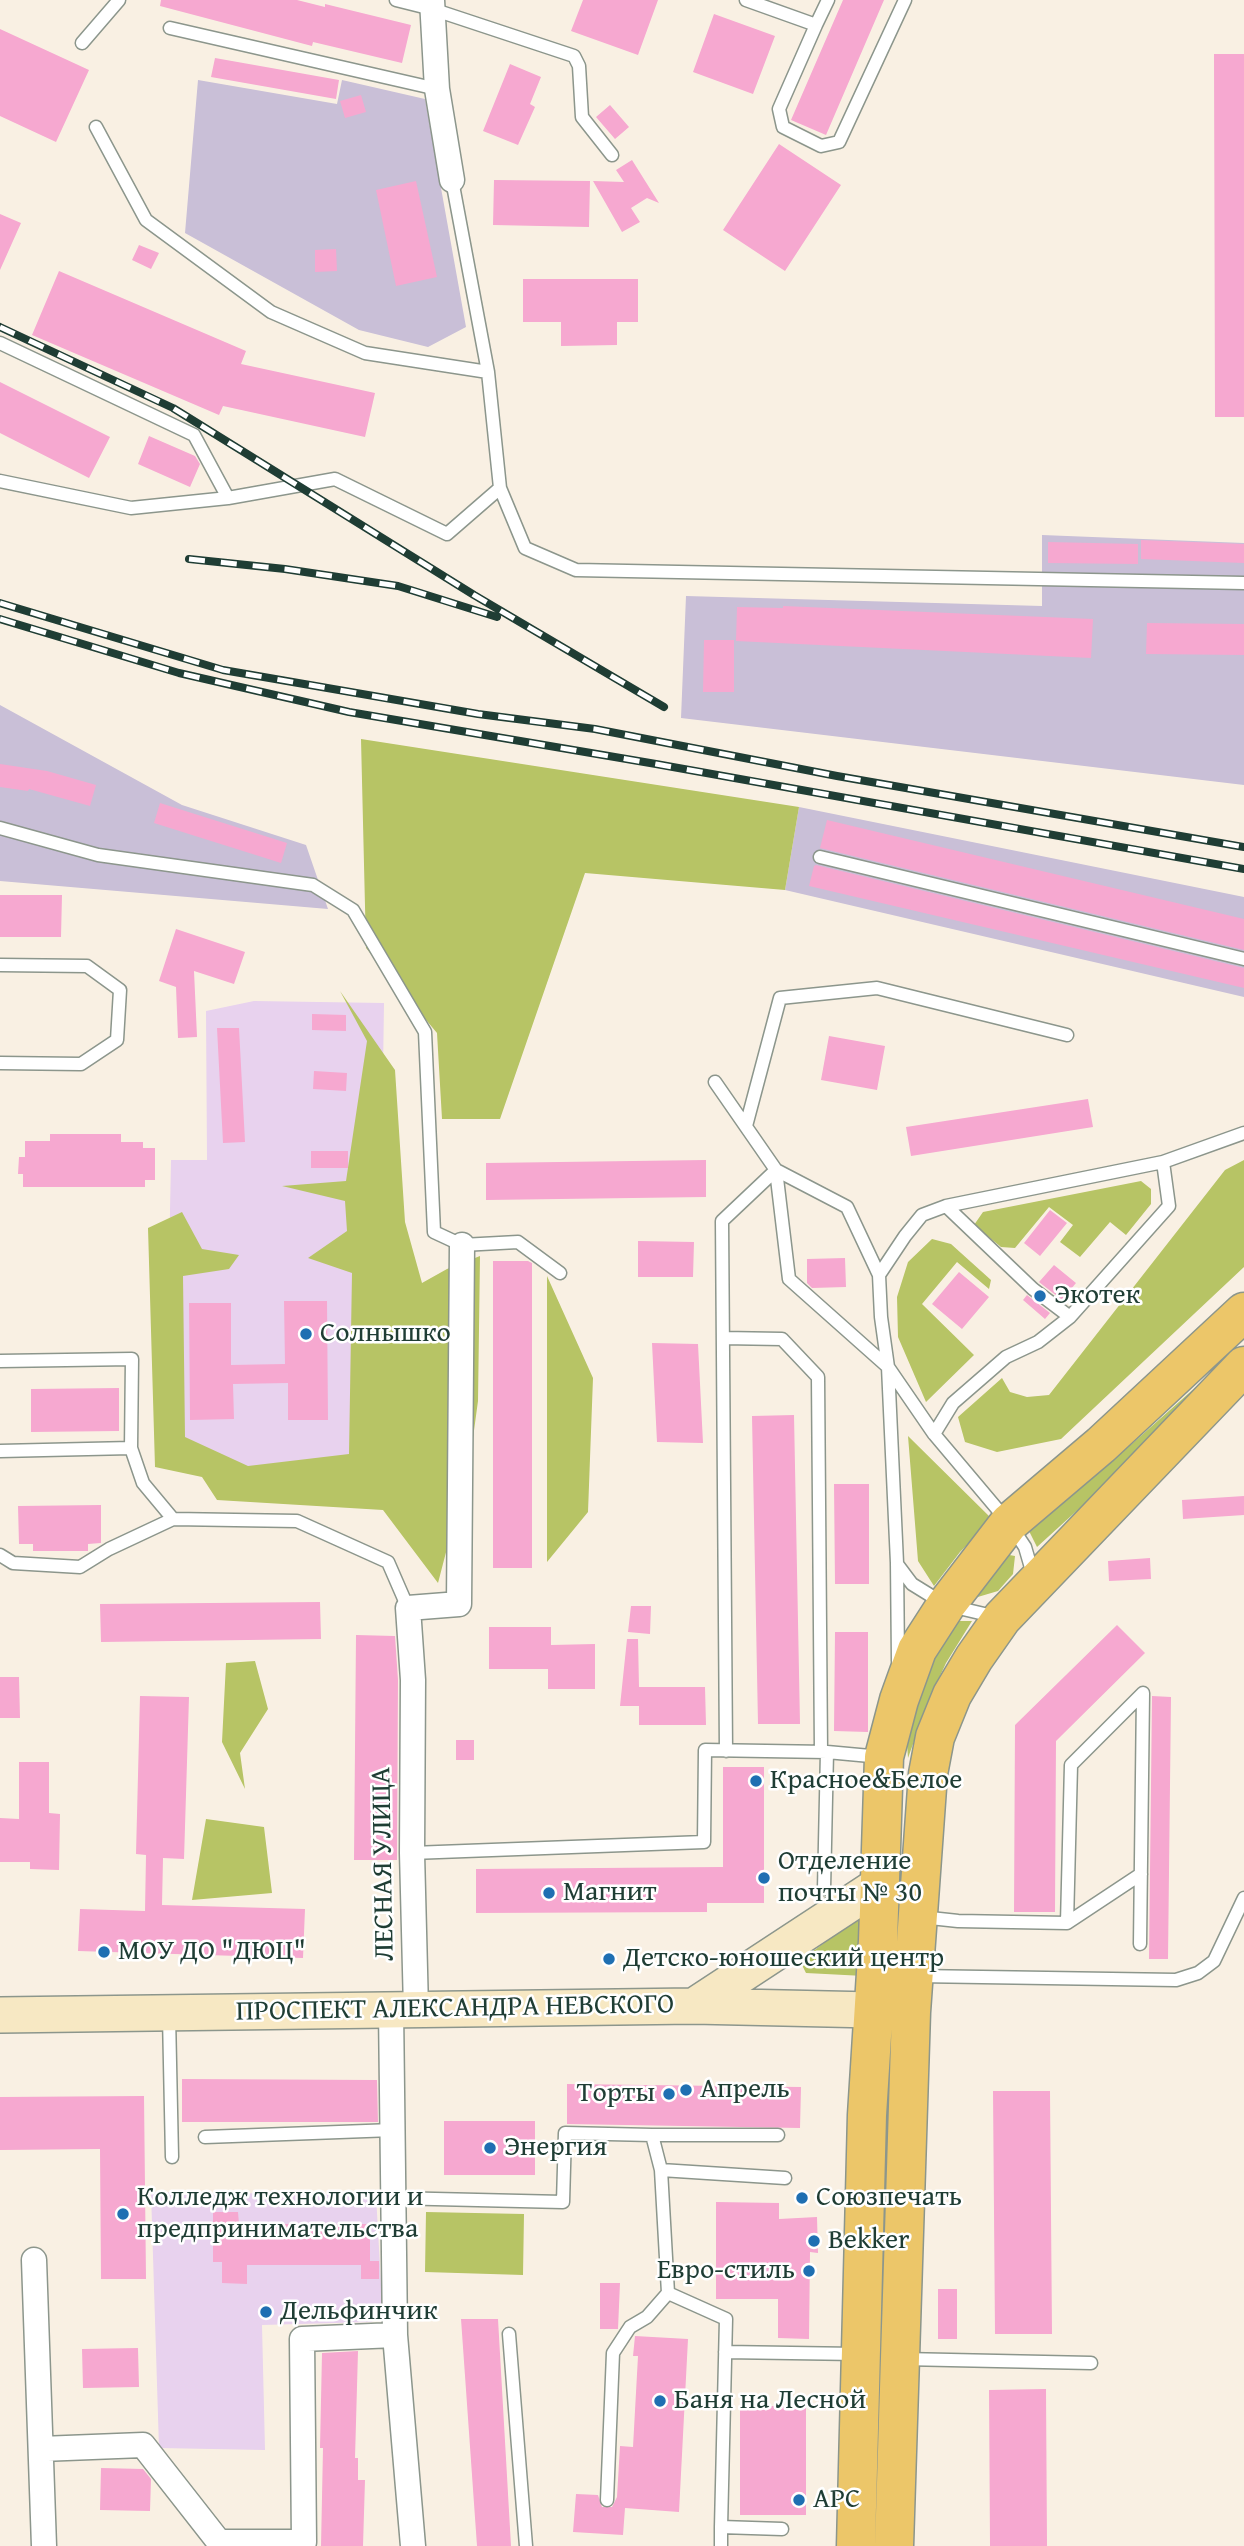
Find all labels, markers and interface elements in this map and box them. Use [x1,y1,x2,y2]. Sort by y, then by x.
place label: Экотек [1054,1279,1140,1313]
marker: Экотек [1032,1288,1048,1304]
place label: Солнышко [320,1317,451,1351]
marker: Солнышко [298,1326,314,1342]
place label: Красное&Белое [770,1764,962,1798]
street label: ЛЕСНАЯ УЛИЦА [366,1767,402,1961]
marker: Красное&Белое [748,1773,764,1789]
place label: Отделение почты № 30 [778,1845,922,1911]
marker: Отделение почты № 30 [756,1870,772,1886]
place label: Магнит [563,1876,657,1910]
marker: Магнит [541,1885,557,1901]
place label: МОУ ДО "ДЮЦ" [118,1935,306,1969]
place label: Детско-юношеский центр [623,1942,944,1976]
marker: МОУ ДО "ДЮЦ" [96,1944,112,1960]
marker: Детско-юношеский центр [601,1951,617,1967]
street label: ПРОСПЕКТ АЛЕКСАНДРА НЕВСКОГО [236,1988,674,2030]
place label: Апрель [700,2073,790,2107]
place label: Торты [577,2077,655,2111]
marker: Апрель [678,2082,694,2098]
marker: Торты [661,2086,677,2102]
place label: Энергия [504,2131,607,2165]
marker: Энергия [482,2140,498,2156]
place label: Колледж технологии и предпринимательства [137,2181,423,2247]
place label: Союзпечать [816,2181,962,2215]
marker: Союзпечать [794,2190,810,2206]
marker: Колледж технологии и предпринимательства [115,2206,131,2222]
place label: Bekker [828,2224,910,2258]
marker: Bekker [806,2233,822,2249]
place label: Евро-стиль [657,2254,795,2288]
marker: Евро-стиль [801,2263,817,2279]
place label: Дельфинчик [280,2295,438,2329]
marker: Дельфинчик [258,2304,274,2320]
place label: Баня на Лесной [674,2384,866,2418]
marker: Баня на Лесной [652,2393,668,2409]
place label: АРС [813,2483,860,2517]
marker: АРС [791,2492,807,2508]

